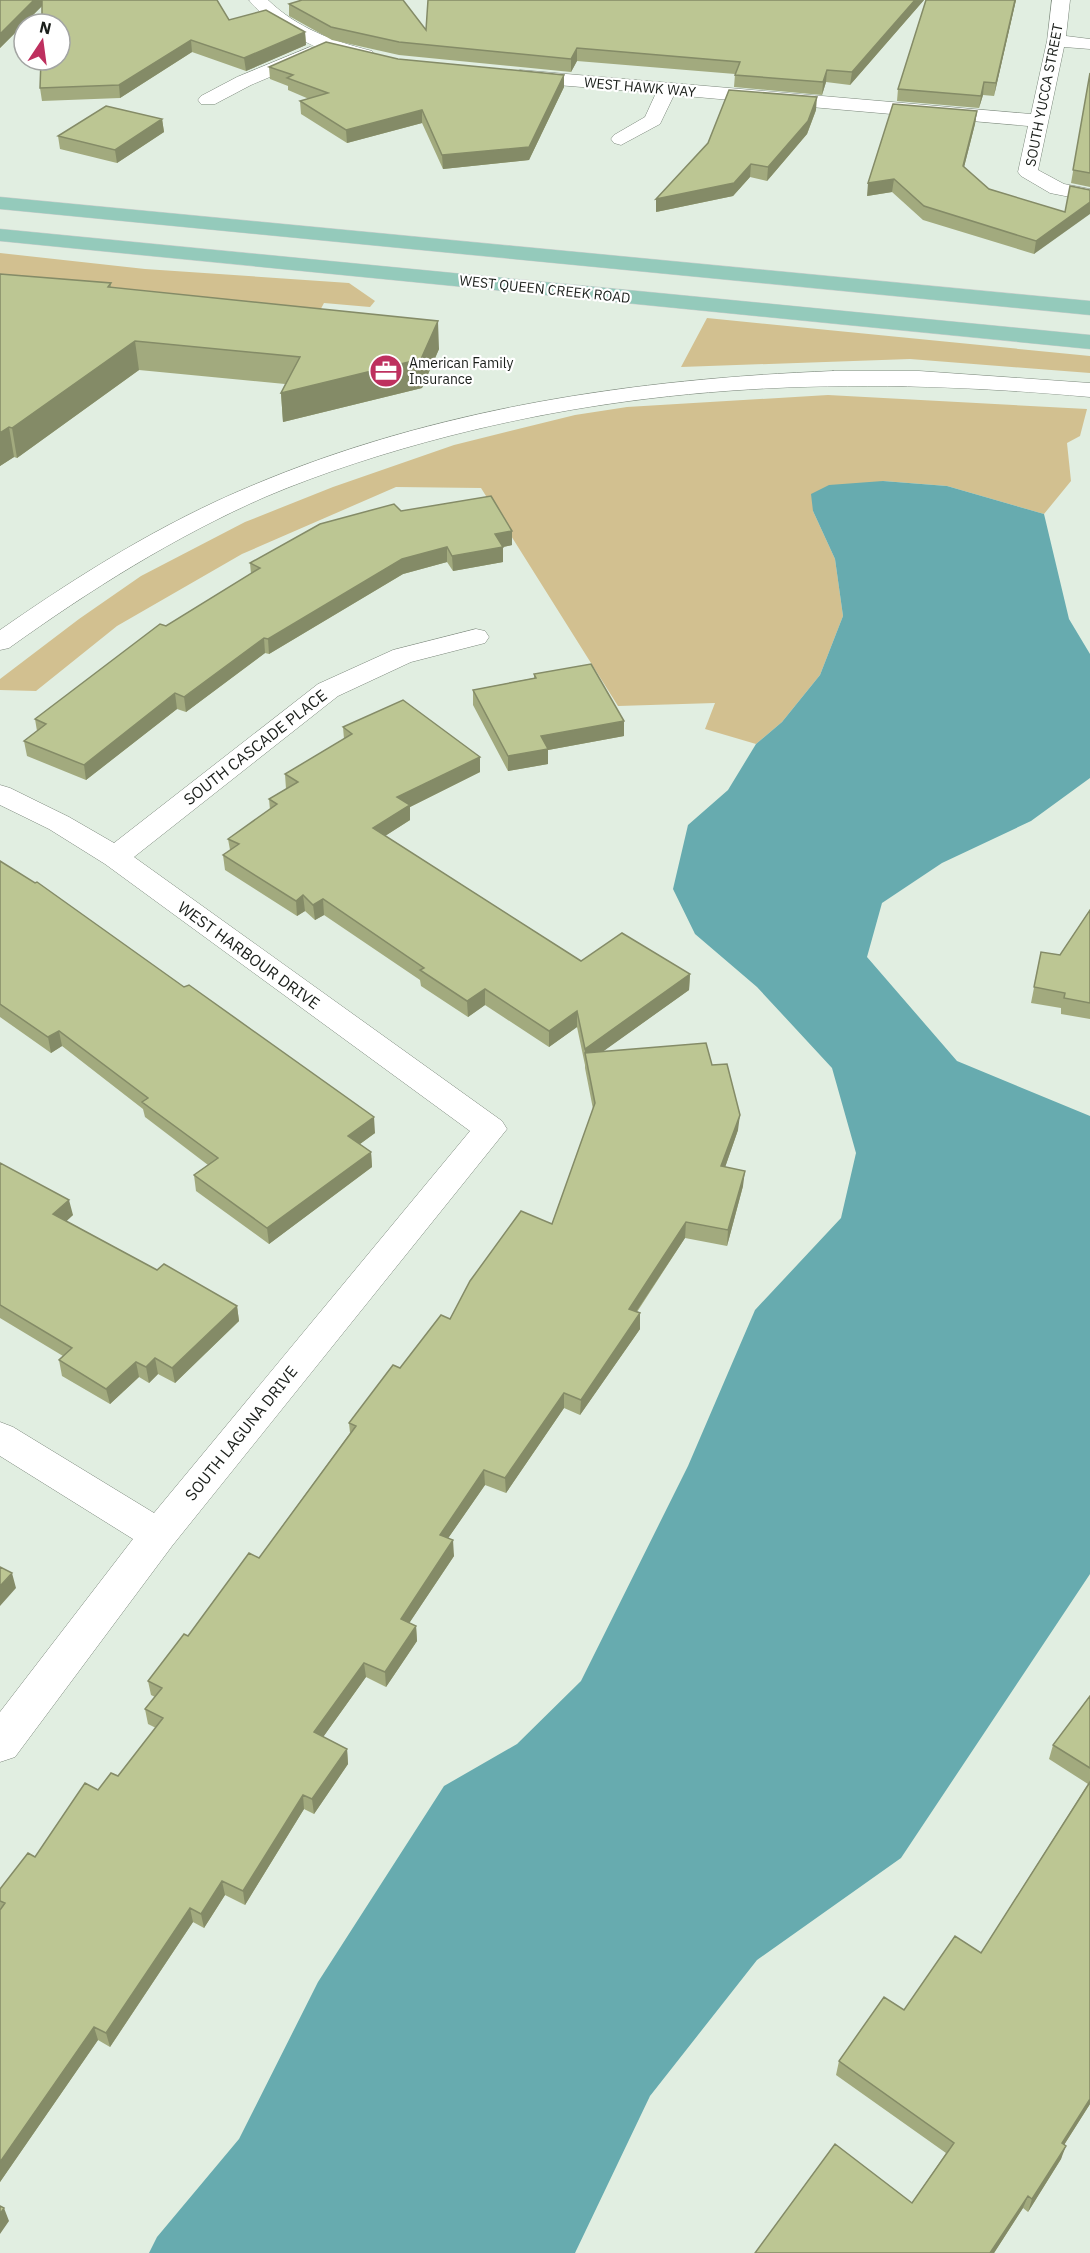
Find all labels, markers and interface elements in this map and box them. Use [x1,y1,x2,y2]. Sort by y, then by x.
north arrow [12,12,72,72]
text: N [37,16,53,38]
street label: SOUTH YUCCA STREET [1021,22,1067,168]
street label: WEST HAWK WAY [583,73,697,101]
street label: WEST QUEEN CREEK ROAD [459,271,631,307]
office icon: American Family Insurance [368,353,404,389]
place label: American Family Insurance [409,354,513,388]
street label: SOUTH CASCADE PLACE [179,685,331,809]
street label: WEST HARBOUR DRIVE [174,897,324,1013]
street label: SOUTH LAGUNA DRIVE [180,1361,302,1505]

